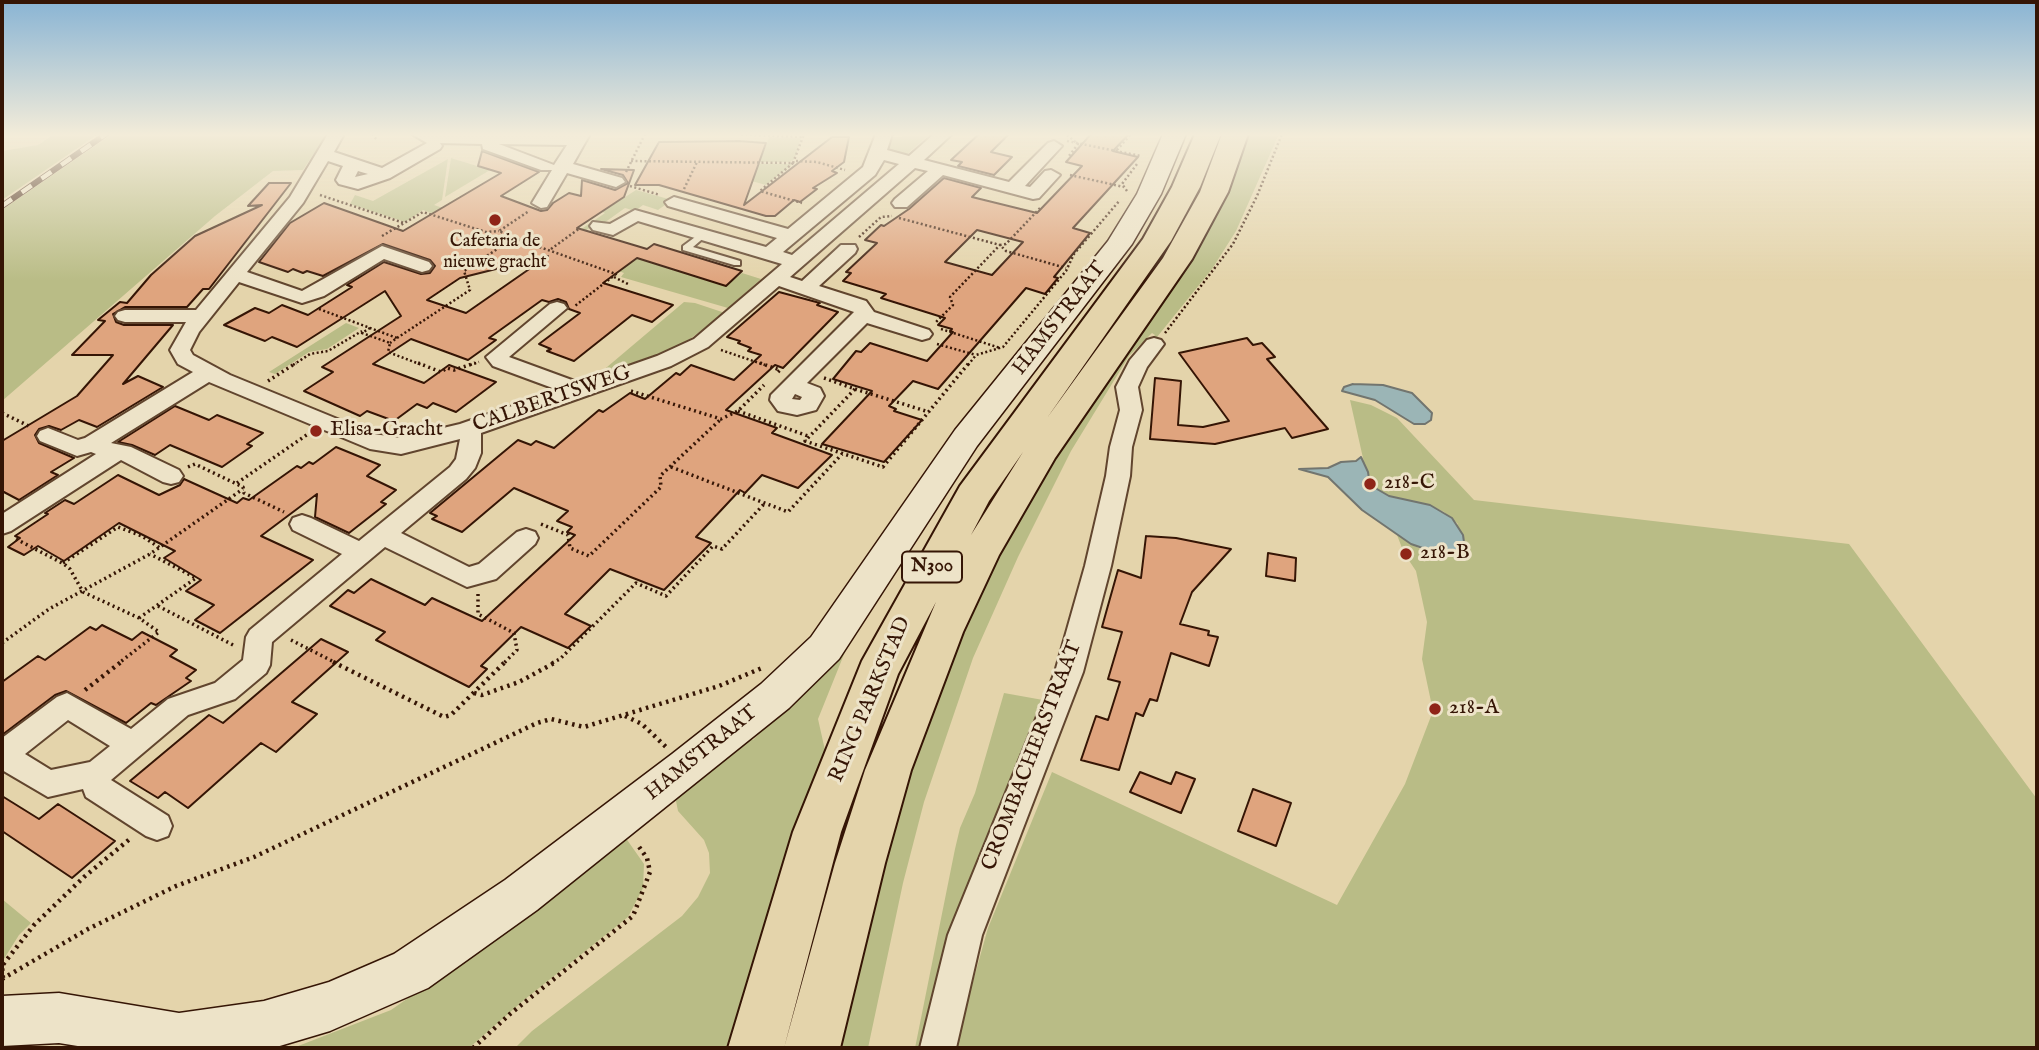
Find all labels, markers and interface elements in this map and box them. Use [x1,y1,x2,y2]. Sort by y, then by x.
marker: Cafetaria de nieuwe gracht [487,212,503,228]
place label: Cafetaria de nieuwe gracht [443,231,547,274]
street label: HAMSTRAAT [1008,257,1112,381]
street label: CALBERTSWEG [470,361,634,439]
place label: Elisa-Gracht [330,418,443,444]
marker: Elisa-Gracht [308,423,324,439]
place label: 218-C [1384,471,1435,497]
marker: 218-C [1362,476,1378,492]
place label: 218-B [1420,541,1470,567]
marker: 218-B [1398,546,1414,562]
road number: N300 [902,552,962,582]
street label: RING PARKSTAD [825,613,917,787]
street label: CROMBACHERSTRAAT [978,638,1088,874]
place label: 218-A [1449,696,1499,722]
street label: HAMSTRAAT [641,701,763,807]
marker: 218-A [1427,701,1443,717]

